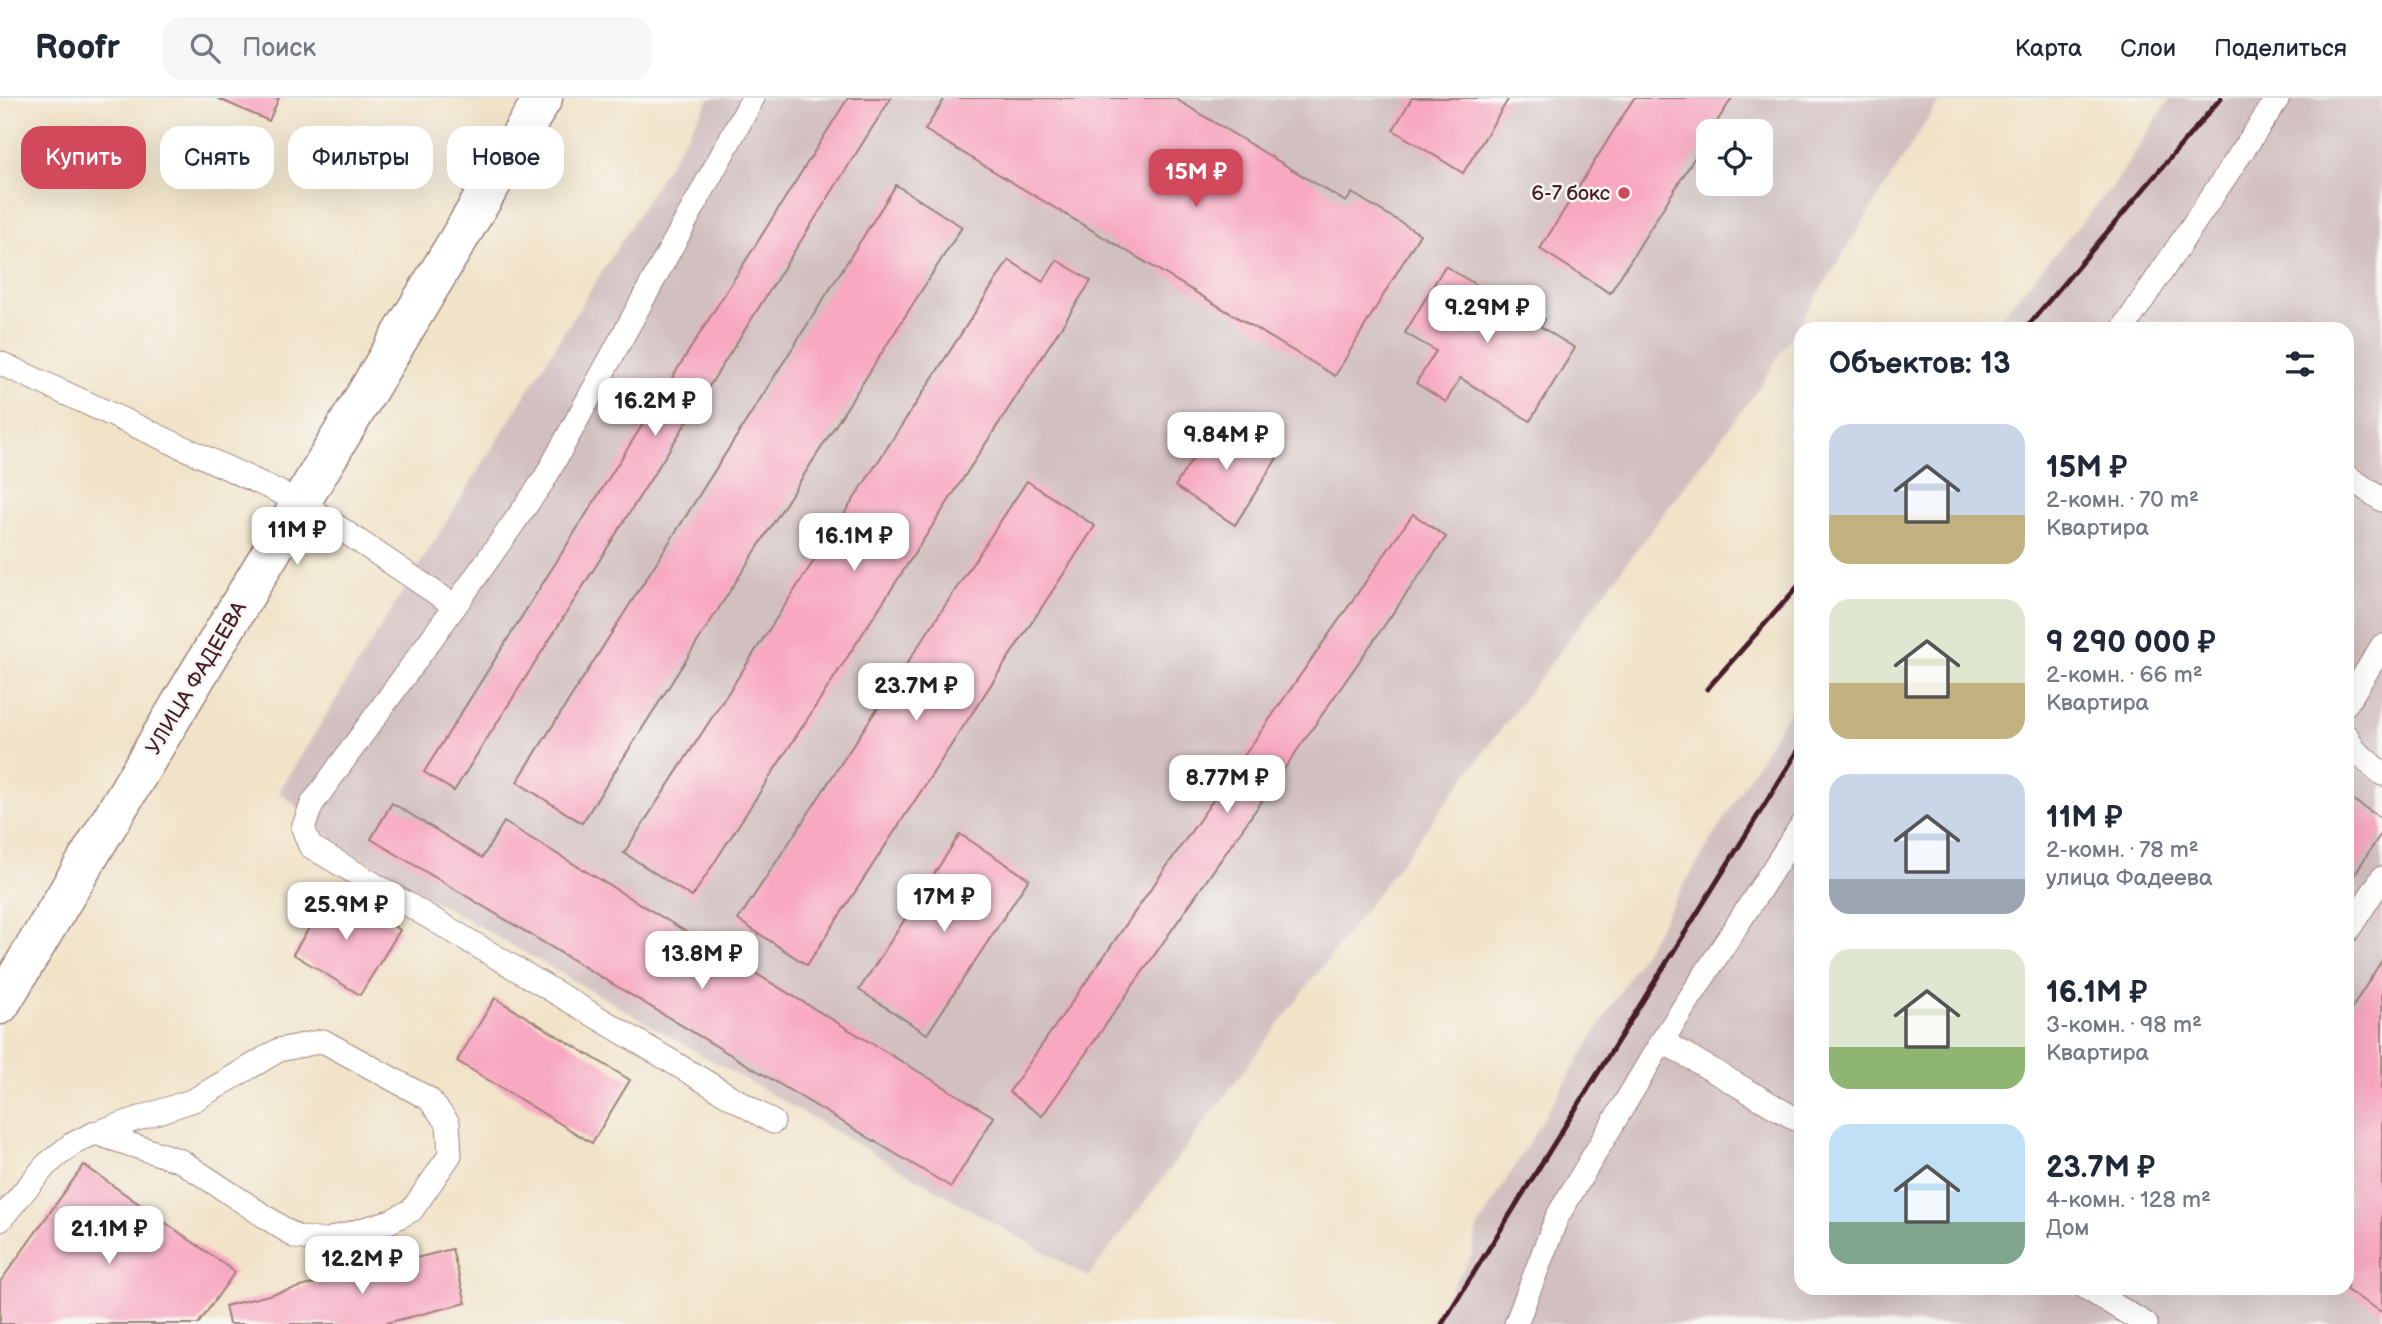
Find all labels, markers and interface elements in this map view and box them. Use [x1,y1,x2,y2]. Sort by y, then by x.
search box [162,17,652,80]
text: Roofr [35,28,120,68]
icon: search [186,29,224,67]
text: Поиск [242,33,316,64]
text: Карта [2015,34,2082,63]
text: Слои [2120,34,2176,63]
text: Поделиться [2214,34,2347,63]
map controls [1696,119,1773,196]
button: locate [1696,119,1773,196]
chip: Купить [21,126,146,189]
chip: Снять [160,126,274,189]
chip: Фильтры [288,126,433,189]
chip: Новое [447,126,564,189]
pin: 15M ₽ [1147,150,1245,209]
text: 15M ₽ [1165,158,1227,186]
place label: 6-7 бокс [1531,181,1610,206]
marker: 6-7 бокс [1616,185,1632,201]
pin: 9.29M ₽ [1422,286,1552,345]
text: 9.29M ₽ [1444,294,1530,322]
icon: filters [2281,345,2319,383]
text: Объектов: 13 [1829,346,2010,382]
pin: 16.2M ₽ [590,378,720,438]
text: 16.2M ₽ [614,387,696,415]
pin: 9.84M ₽ [1161,412,1291,472]
text: 9.84M ₽ [1183,421,1269,449]
text: 15M ₽ [2046,450,2127,486]
icon: home [1885,452,1969,536]
text: 2-комн. · 70 m² [2046,486,2199,514]
pin: 11M ₽ [248,508,346,567]
pin: 16.1M ₽ [789,514,919,573]
text: Квартира [2046,514,2149,542]
text: 11M ₽ [268,516,326,544]
text: 16.1M ₽ [815,522,893,550]
street label: УЛИЦА ФАДЕЕВА [141,597,252,759]
text: 9 290 000 ₽ [2046,625,2216,661]
icon: home [1885,627,1969,711]
text: 2-комн. · 66 m² [2046,661,2203,689]
pin: 23.7M ₽ [851,664,981,723]
text: 23.7M ₽ [874,672,958,700]
text: Квартира [2046,689,2149,717]
pin: 8.77M ₽ [1162,756,1292,815]
text: 8.77M ₽ [1185,764,1269,792]
text: 11M ₽ [2046,800,2123,836]
icon: home [1885,802,1969,886]
text: 2-комн. · 78 m² [2046,836,2199,864]
text: улица Фадеева [2046,864,2212,892]
pin: 17M ₽ [895,874,993,934]
pin: 25.9M ₽ [281,882,411,942]
text: 17M ₽ [913,883,975,911]
text: 25.9M ₽ [303,891,389,919]
pin: 13.8M ₽ [637,932,767,991]
text: 13.8M ₽ [661,940,743,968]
text: 16.1M ₽ [2046,975,2147,1011]
icon: home [1885,977,1969,1061]
text: 3-комн. · 98 m² [2046,1011,2202,1039]
text: Квартира [2046,1039,2149,1067]
text: 23.7M ₽ [2046,1150,2155,1186]
icon: home [1885,1152,1969,1236]
text: 4-комн. · 128 m² [2046,1186,2211,1214]
pin: 21.1M ₽ [44,1206,174,1266]
text: Дом [2046,1214,2089,1242]
text: 21.1M ₽ [70,1215,148,1243]
pin: 12.2M ₽ [297,1236,427,1296]
text: 12.2M ₽ [321,1245,403,1273]

